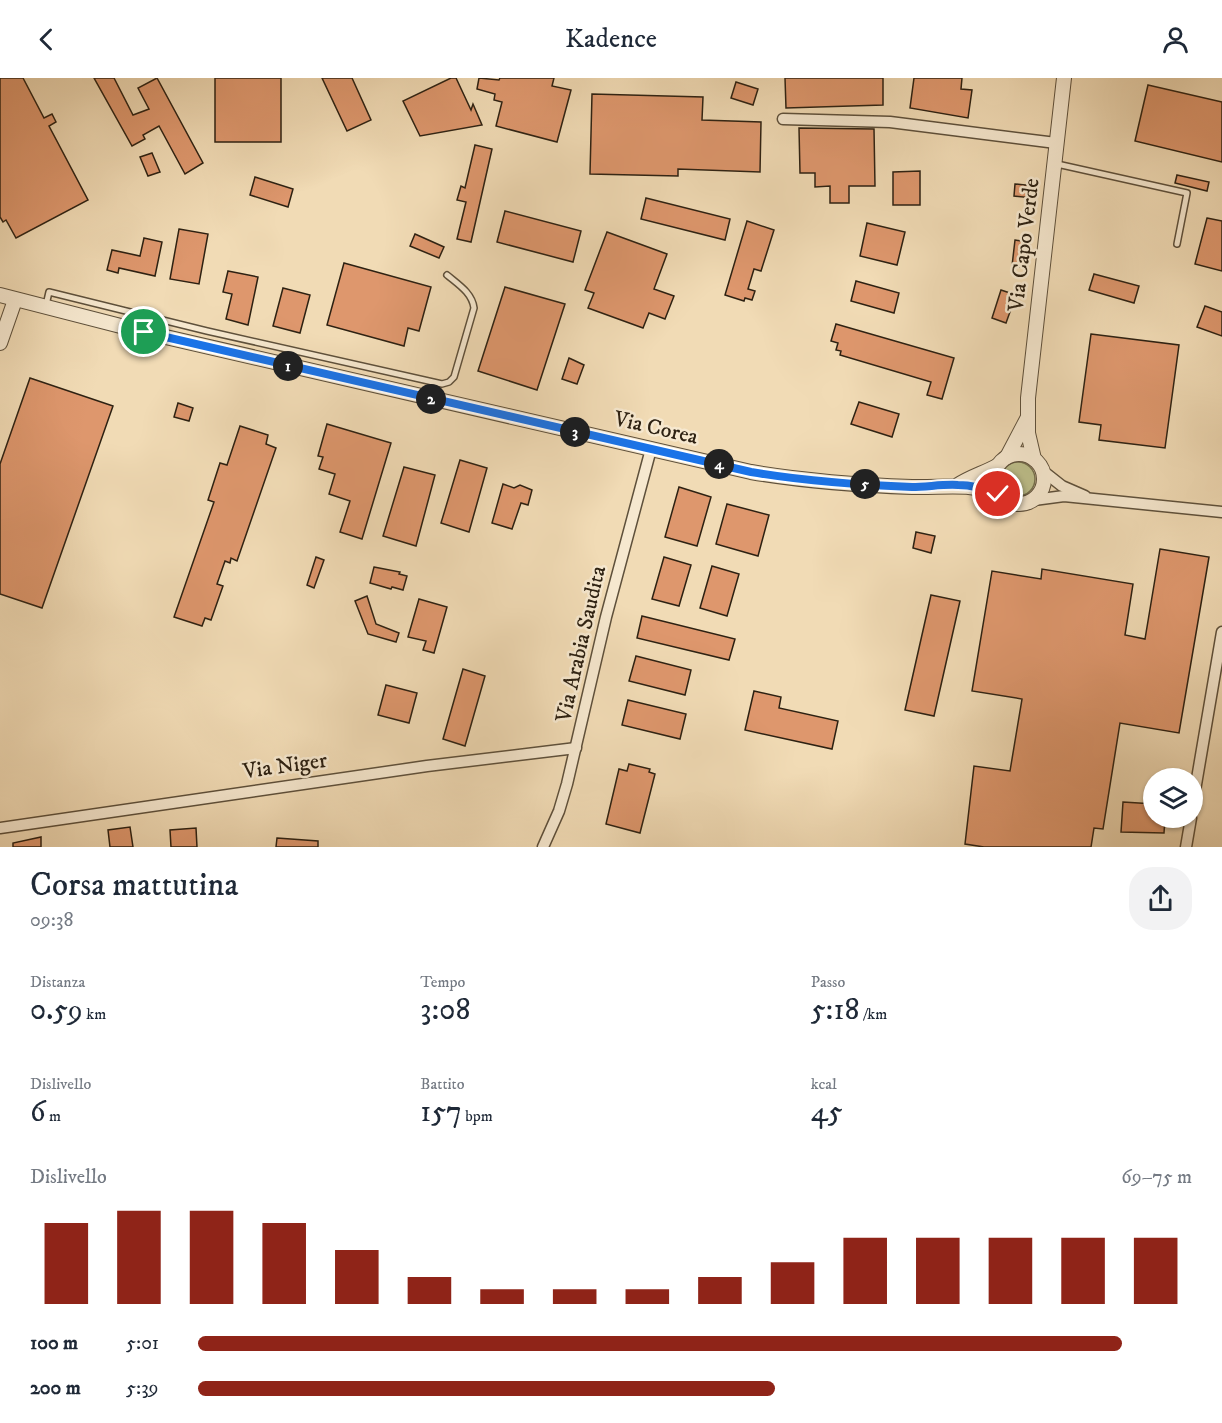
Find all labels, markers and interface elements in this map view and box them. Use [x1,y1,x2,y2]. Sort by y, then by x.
text: Kadence [565,22,657,56]
icon: back [30,23,63,56]
icon: person [1159,23,1192,56]
street label: Via Capo Verde [1002,177,1046,314]
pin [118,306,169,357]
icon: arrive [127,315,160,348]
pin: 1 [273,351,303,381]
text: 1 [285,356,291,376]
pin: 2 [416,384,446,414]
text: 2 [427,389,435,409]
street label: Via Corea [610,405,701,451]
pin: 3 [560,417,590,447]
text: 3 [572,422,578,442]
pin: 4 [704,449,734,479]
text: 4 [714,454,724,474]
pin [972,468,1023,519]
pin: 5 [850,469,880,499]
text: 5 [861,474,869,494]
icon: check [981,477,1014,510]
street label: Via Arabia Saudita [550,563,612,726]
street label: Via Niger [240,747,330,785]
map controls [1143,768,1203,828]
button: layers [1143,768,1203,828]
text: Corsa mattutina [30,865,239,906]
button: share [1129,867,1192,930]
text: 09:38 [30,908,73,933]
text: Distanza [30,972,85,992]
text: Tempo [420,972,465,992]
text: Passo [811,972,845,992]
text: 0.59 [30,992,83,1029]
text: 3:08 [420,992,471,1029]
text: 5:18 [811,992,859,1029]
text: km [83,1004,106,1024]
text: /km [859,1004,887,1024]
text: Dislivello [30,1074,91,1094]
text: Battito [420,1074,464,1094]
text: kcal [811,1074,837,1094]
text: 6 [30,1094,46,1131]
text: 157 [420,1094,462,1131]
text: 45 [811,1094,843,1131]
text: m [46,1106,61,1126]
text: bpm [462,1106,493,1126]
text: Dislivello [30,1165,107,1190]
text: 69–75 m [1121,1165,1192,1190]
text: 100 m [30,1331,78,1356]
text: 5:01 [126,1331,159,1356]
text: 200 m [30,1376,81,1401]
text: 5:39 [126,1376,159,1401]

